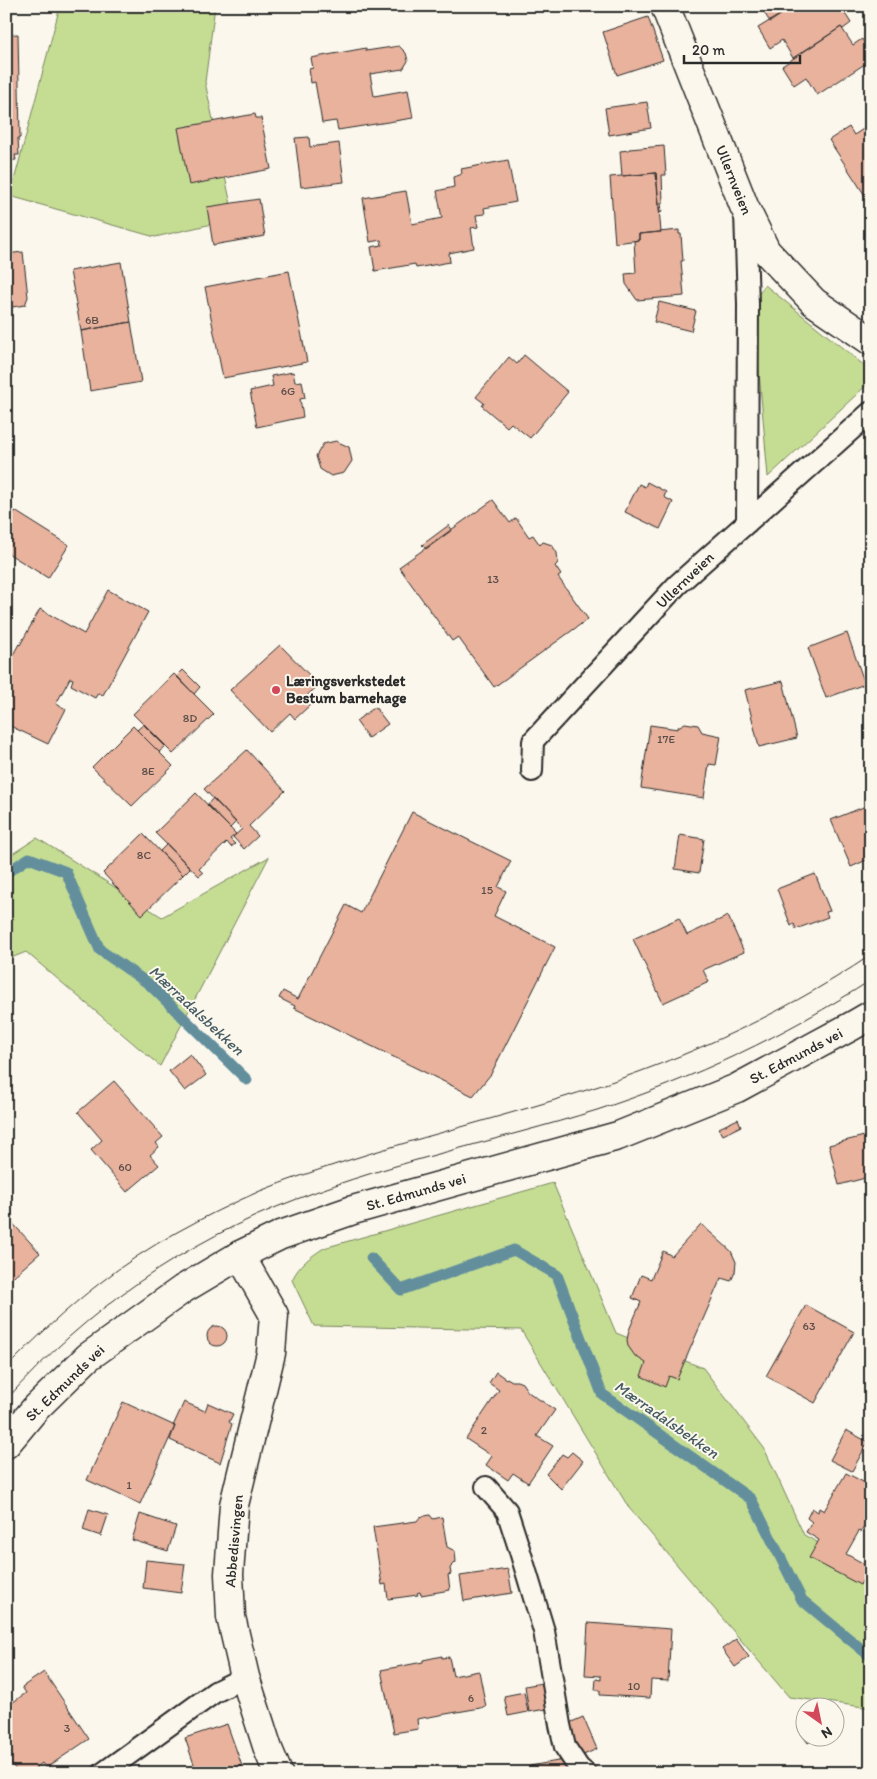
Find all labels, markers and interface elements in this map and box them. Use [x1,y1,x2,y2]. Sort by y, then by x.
scale bar [684,32,801,64]
text: 20 m [692,41,726,59]
street label: Ullernveien [712,143,756,218]
house number: 6B [85,313,99,327]
house number: 6G [281,384,295,398]
street label: Ullernveien [652,548,718,612]
house number: 13 [487,572,500,586]
place label: Læringsverkstedet Bestum barnehage [286,672,407,708]
marker: Læringsverkstedet Bestum barnehage [270,684,282,696]
house number: 8D [183,711,197,725]
house number: 17E [657,732,675,746]
house number: 8E [141,764,155,778]
house number: 8C [137,848,151,862]
house number: 15 [481,883,493,897]
water label: Mærradalsbekken [145,962,249,1060]
street label: St. Edmunds vei [746,1024,846,1088]
house number: 60 [118,1160,132,1174]
street label: St. Edmunds vei [364,1169,468,1215]
house number: 63 [803,1319,816,1333]
street label: St. Edmunds vei [22,1341,108,1425]
water label: Mærradalsbekken [611,1376,723,1463]
house number: 2 [481,1423,488,1437]
house number: 1 [126,1478,132,1492]
street label: Abbedisvingen [221,1494,247,1588]
house number: 10 [628,1679,640,1693]
house number: 6 [468,1691,474,1705]
north arrow [794,1696,844,1746]
house number: 3 [64,1721,71,1735]
text: N [818,1723,835,1742]

